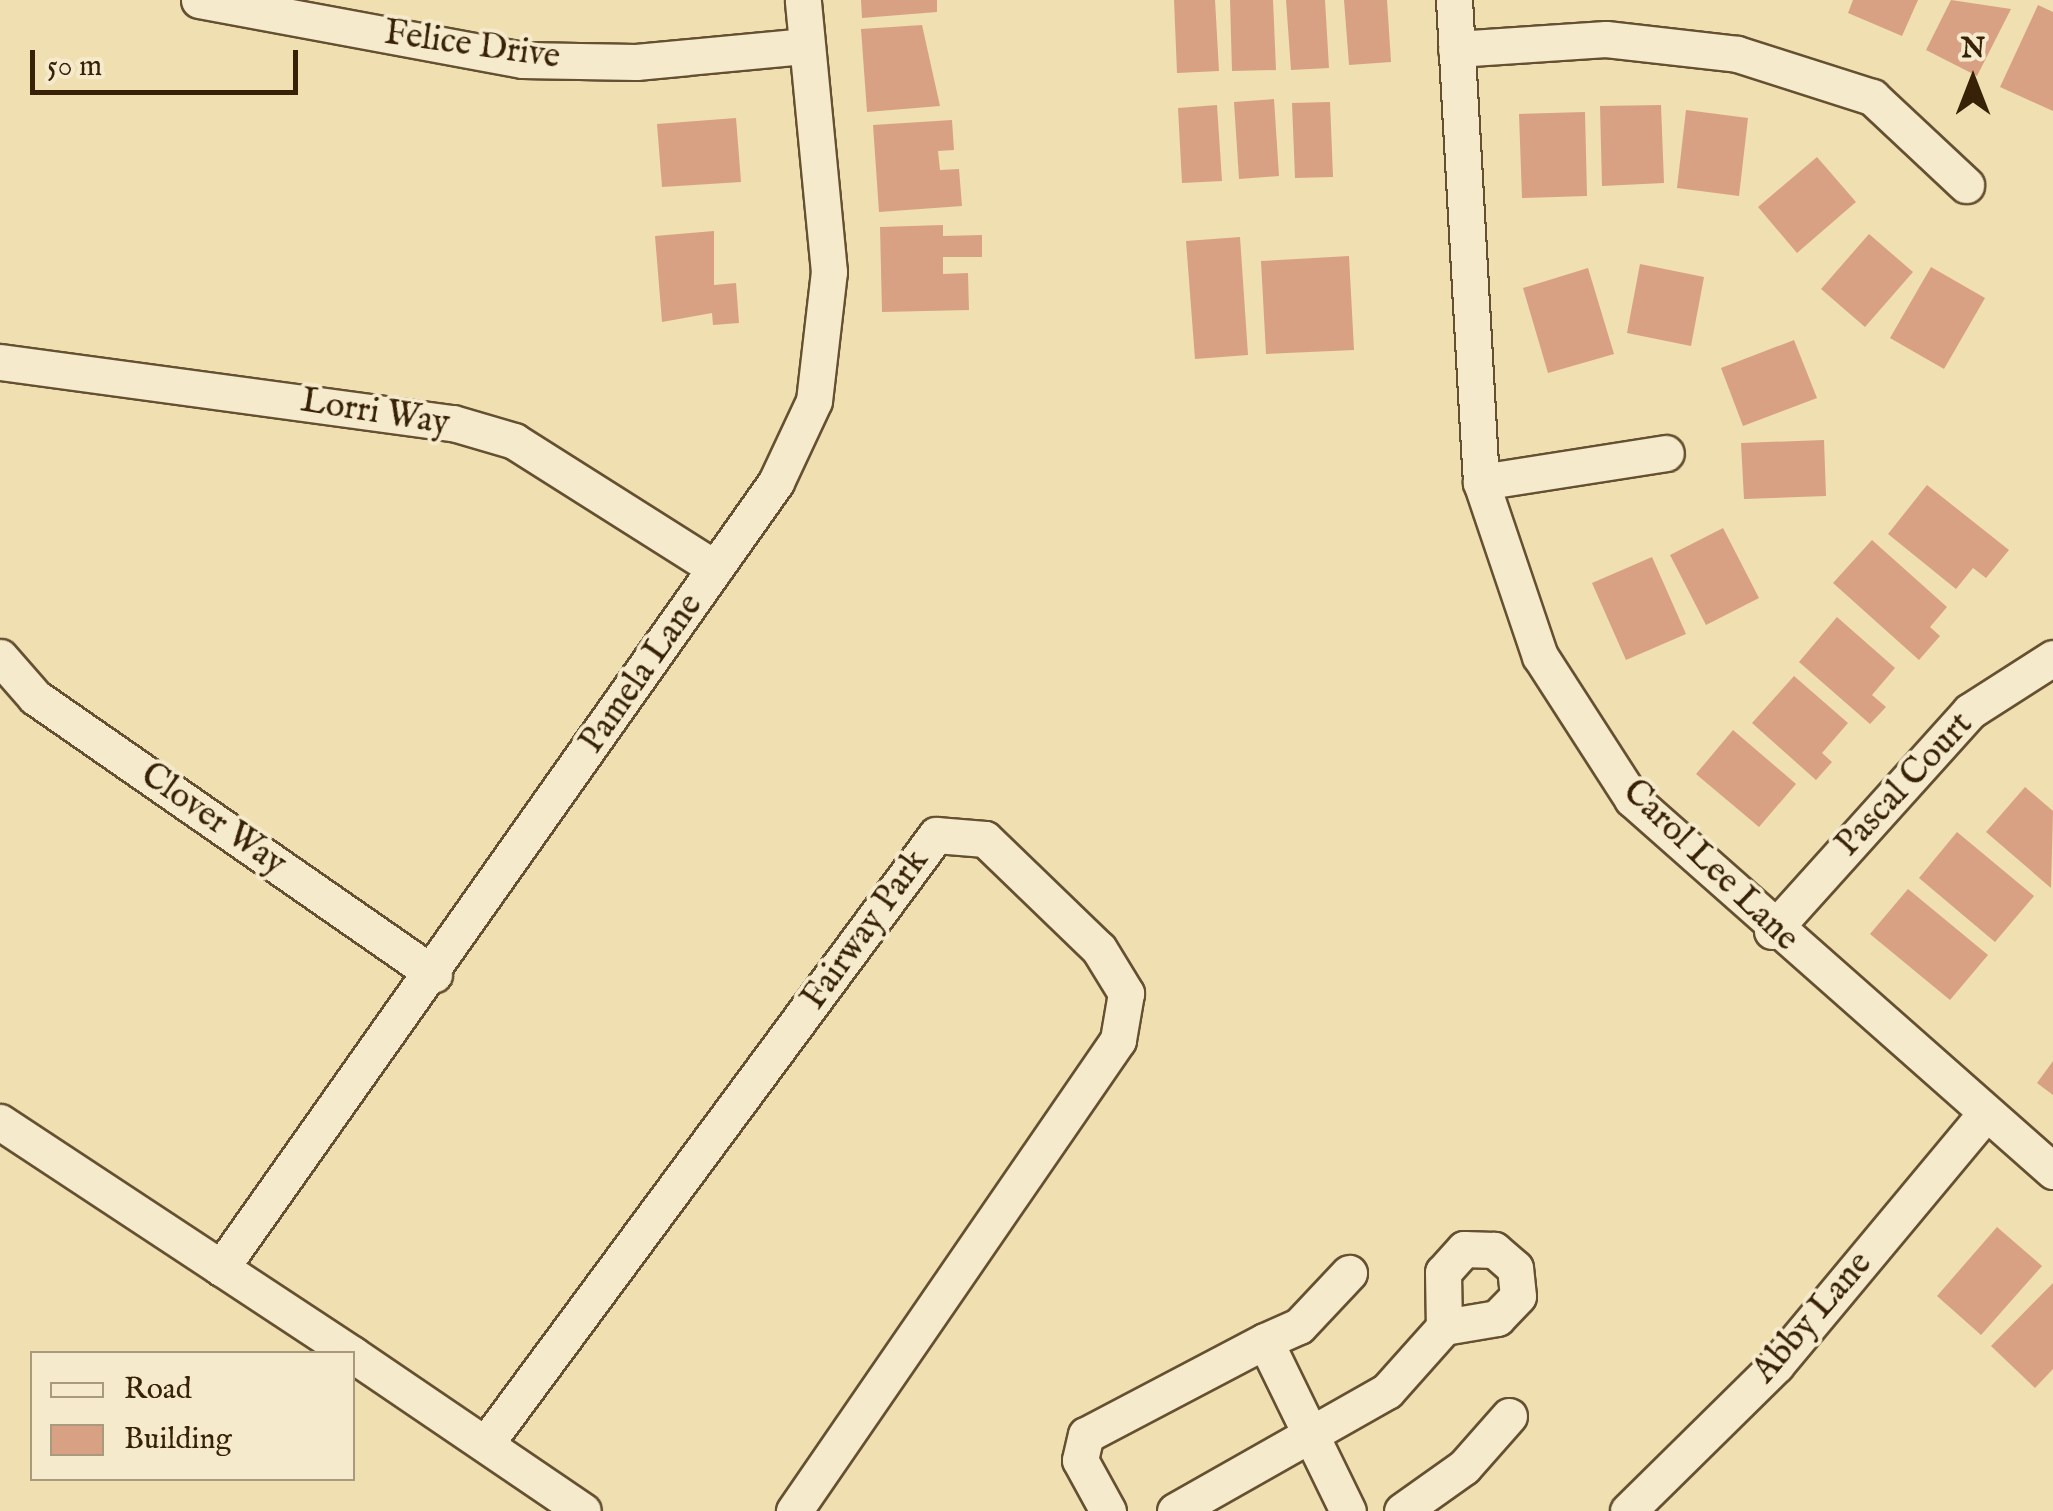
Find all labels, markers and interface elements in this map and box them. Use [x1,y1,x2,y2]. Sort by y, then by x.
street label: Felice Drive [381,13,563,79]
scale bar [35,30,302,92]
north arrow [1923,30,2023,130]
text: N [1961,32,1985,67]
text: 50 m [47,48,102,86]
street label: Lorri Way [298,381,452,445]
street label: Pamela Lane [572,586,712,762]
street label: Pascal Court [1828,704,1982,866]
street label: Clover Way [132,755,294,885]
street label: Carol Lee Lane [1613,771,1807,961]
street label: Fairway Park [794,842,938,1018]
street label: Abby Lane [1745,1244,1881,1392]
legend [30,1351,355,1481]
text: Road [124,1371,192,1409]
text: Building [124,1421,232,1459]

